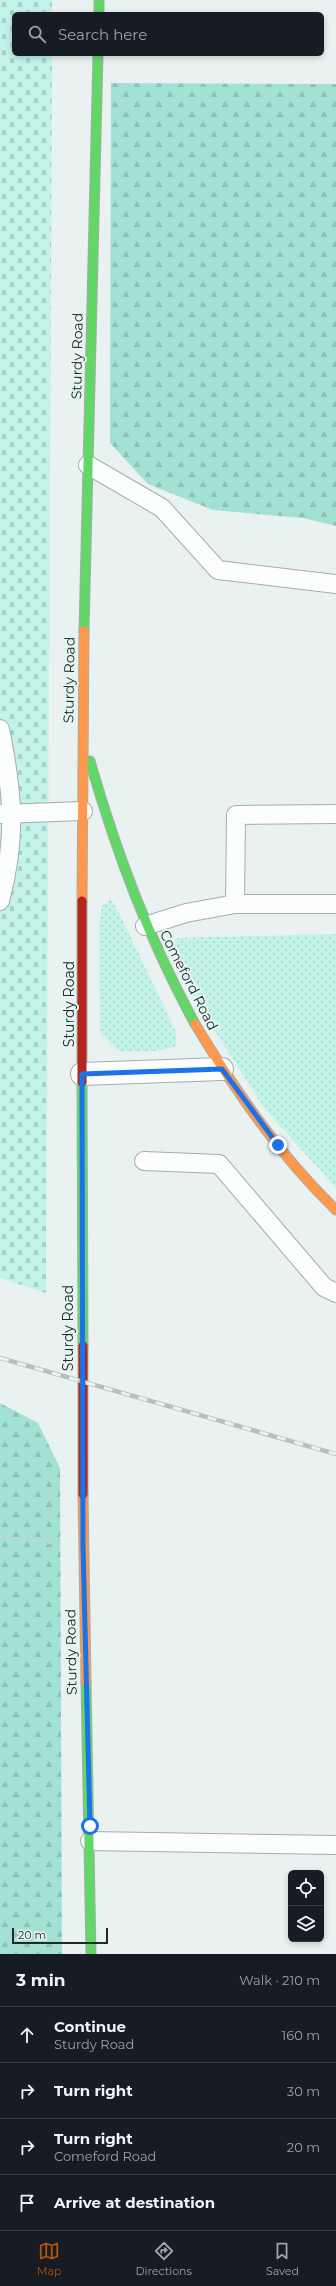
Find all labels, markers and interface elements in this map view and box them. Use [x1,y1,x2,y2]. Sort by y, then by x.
search box [12,12,324,56]
icon: search [26,23,48,45]
text: Search here [58,25,147,44]
street label: Sturdy Road [67,313,87,399]
street label: Sturdy Road [59,637,79,723]
street label: Comeford Road [156,927,222,1033]
street label: Sturdy Road [60,961,78,1047]
route end [269,1136,287,1154]
street label: Sturdy Road [59,1285,77,1371]
street label: Sturdy Road [61,1609,81,1695]
route start [81,1817,99,1835]
map controls [288,1870,324,1942]
button: locate [288,1870,324,1906]
button: layers [288,1906,324,1942]
scale bar [12,1926,108,1945]
text: 20 m [18,1928,46,1942]
text: 3 min [16,1970,66,1990]
text: Walk · 210 m [239,1972,320,1988]
text: Continue [54,2017,126,2036]
icon: ahead [16,2024,38,2046]
text: 160 m [282,2027,320,2043]
text: Sturdy Road [54,2036,134,2052]
icon: right [16,2080,38,2102]
text: Turn right [54,2081,133,2100]
text: 30 m [287,2083,320,2099]
text: Turn right [54,2129,133,2148]
icon: right [16,2136,38,2158]
text: 20 m [287,2139,320,2155]
text: Comeford Road [54,2148,156,2164]
icon: arrive [16,2192,38,2214]
text: Arrive at destination [54,2193,215,2212]
tab: Map [37,2240,61,2278]
tab: Directions [136,2240,192,2278]
tab: Saved [266,2240,299,2278]

